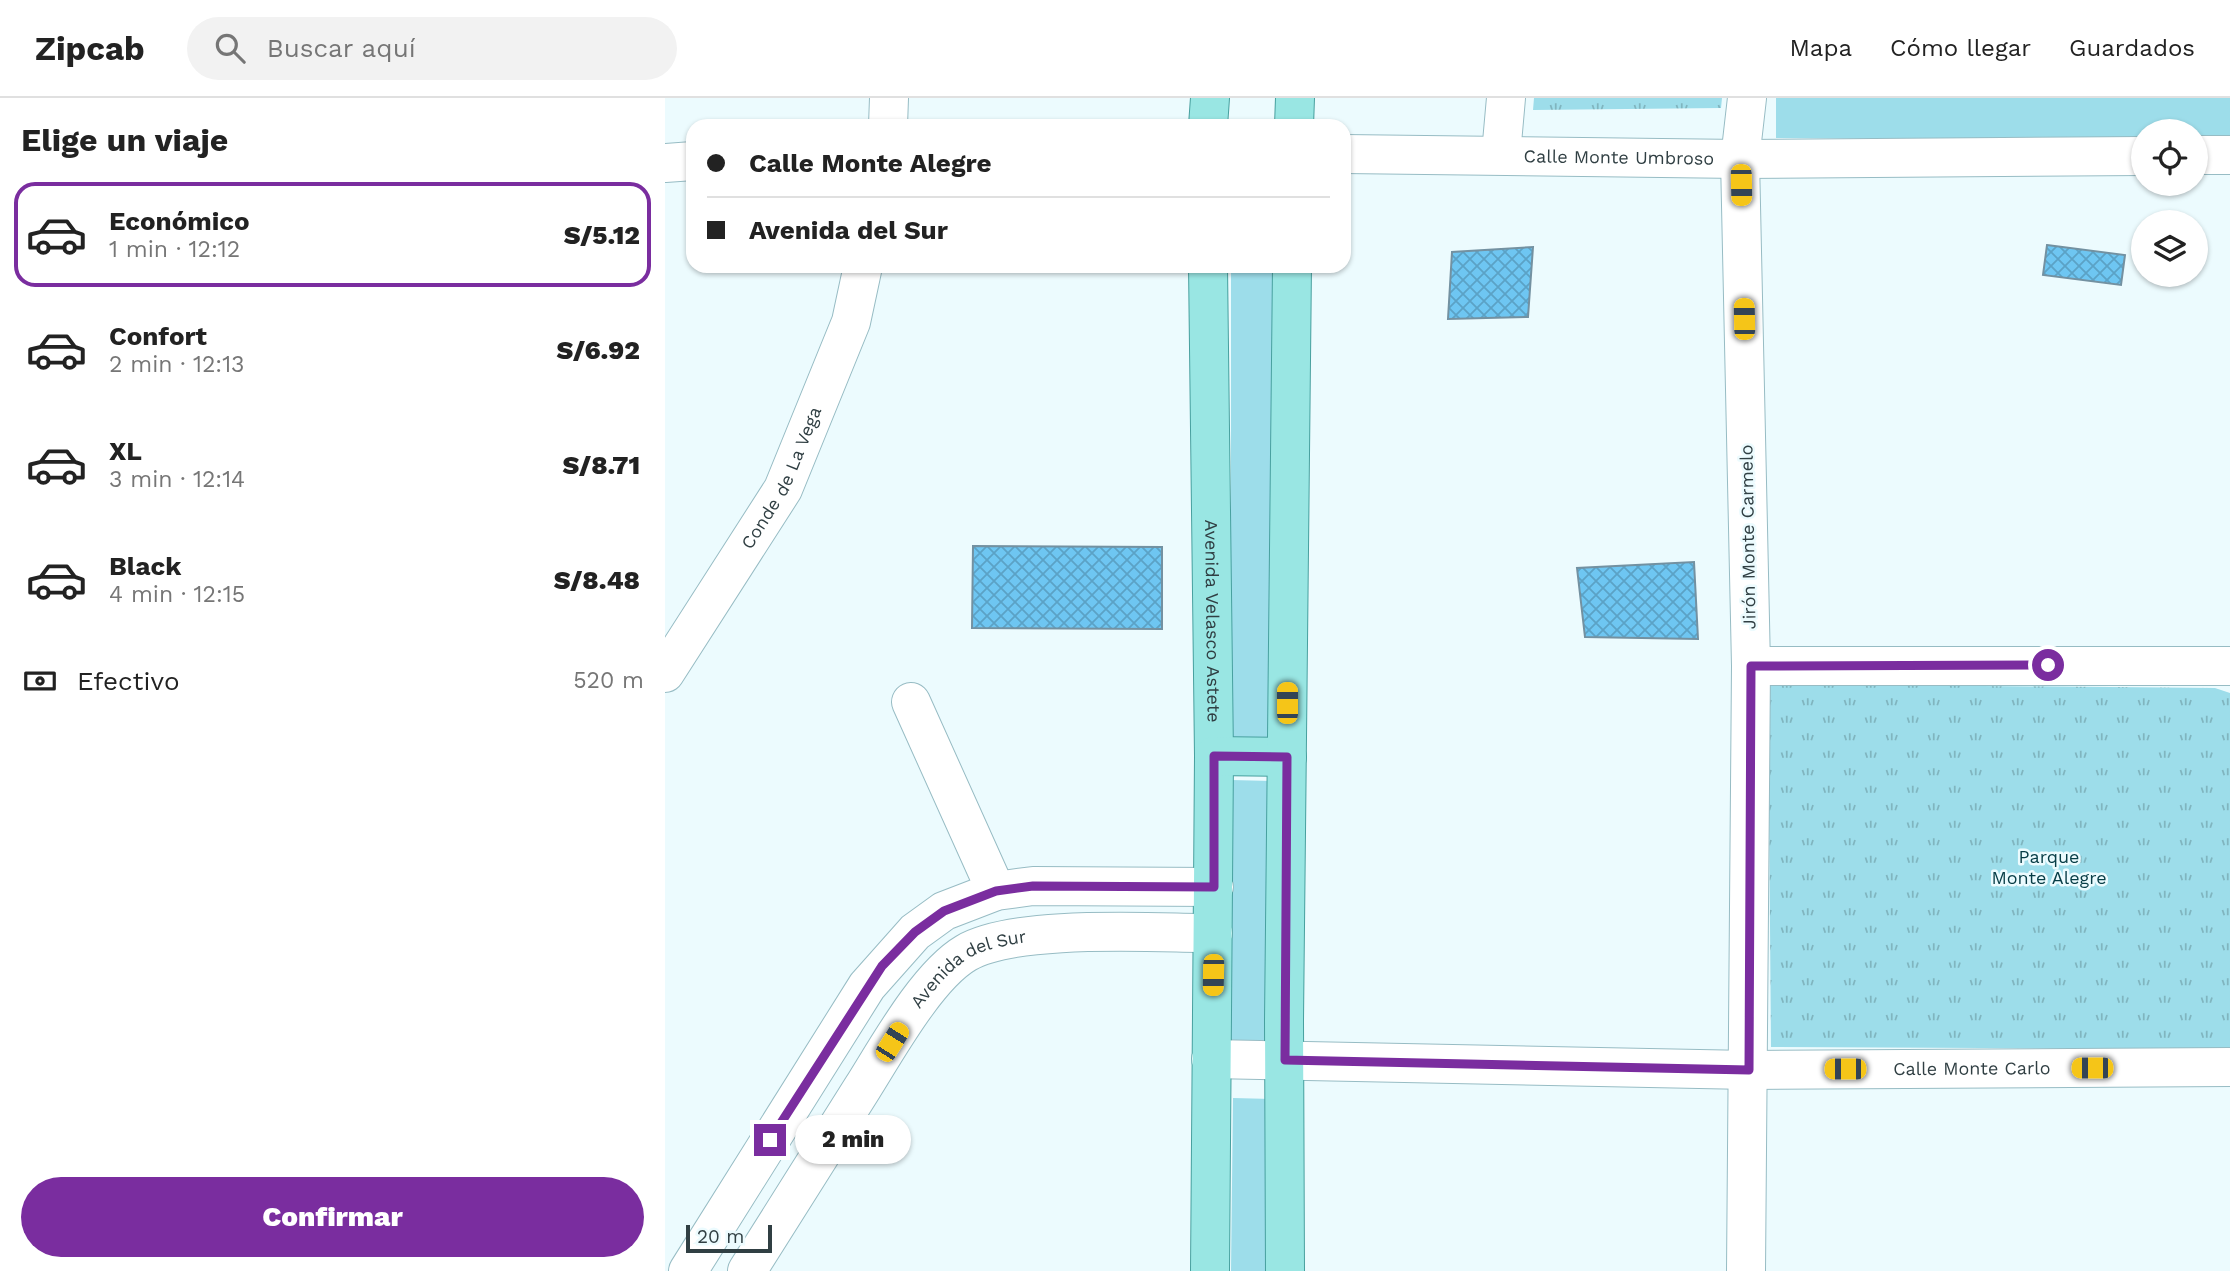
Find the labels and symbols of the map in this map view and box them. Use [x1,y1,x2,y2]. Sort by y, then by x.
street label: Calle Monte Umbroso [1524,145,1714,169]
car [1731,164,1752,206]
car [1734,298,1755,340]
street label: Conde de La Vega [736,403,825,553]
street label: Jirón Monte Carmelo [1735,444,1760,630]
street label: Avenida Velasco Astete [1201,519,1225,723]
route start [2032,649,2064,681]
car [1277,682,1298,724]
park label: Parque Monte Alegre [1991,846,2107,888]
street label: Avenida del Sur [906,925,1027,1012]
car [1203,954,1224,996]
car [872,1019,913,1065]
street label: Calle Monte Carlo [1893,1057,2051,1079]
car [2072,1058,2114,1079]
car [1825,1059,1867,1080]
callout: 2 min [795,1116,910,1164]
route end [754,1124,786,1156]
scale bar [686,1222,772,1254]

